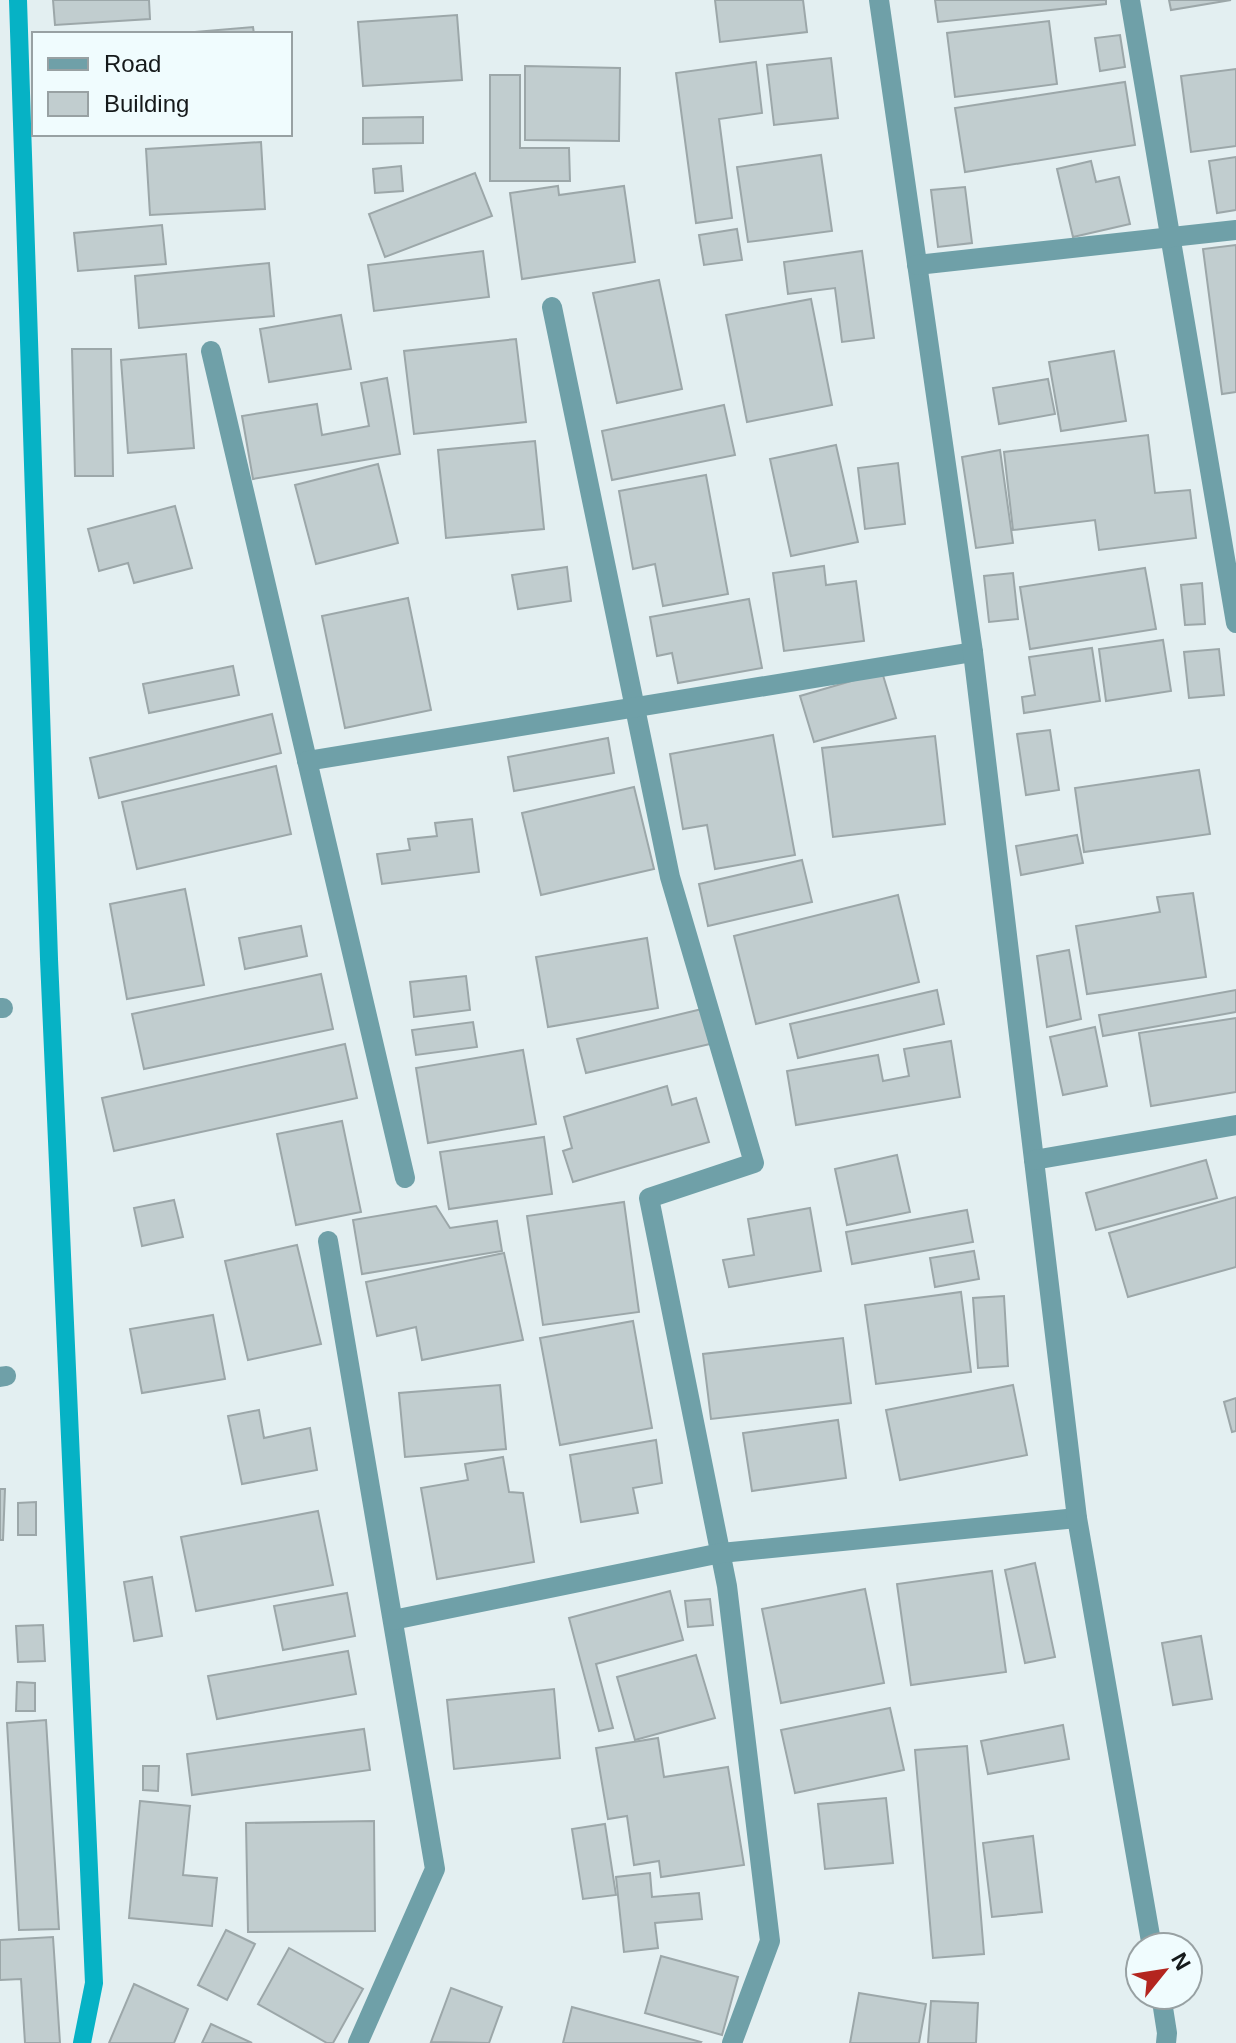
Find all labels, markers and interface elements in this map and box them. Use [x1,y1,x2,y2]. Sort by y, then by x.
legend [32,32,292,136]
text: Road [104,50,161,77]
text: Building [104,90,189,117]
north arrow [1124,1931,1204,2011]
text: N [1166,1948,1196,1974]

